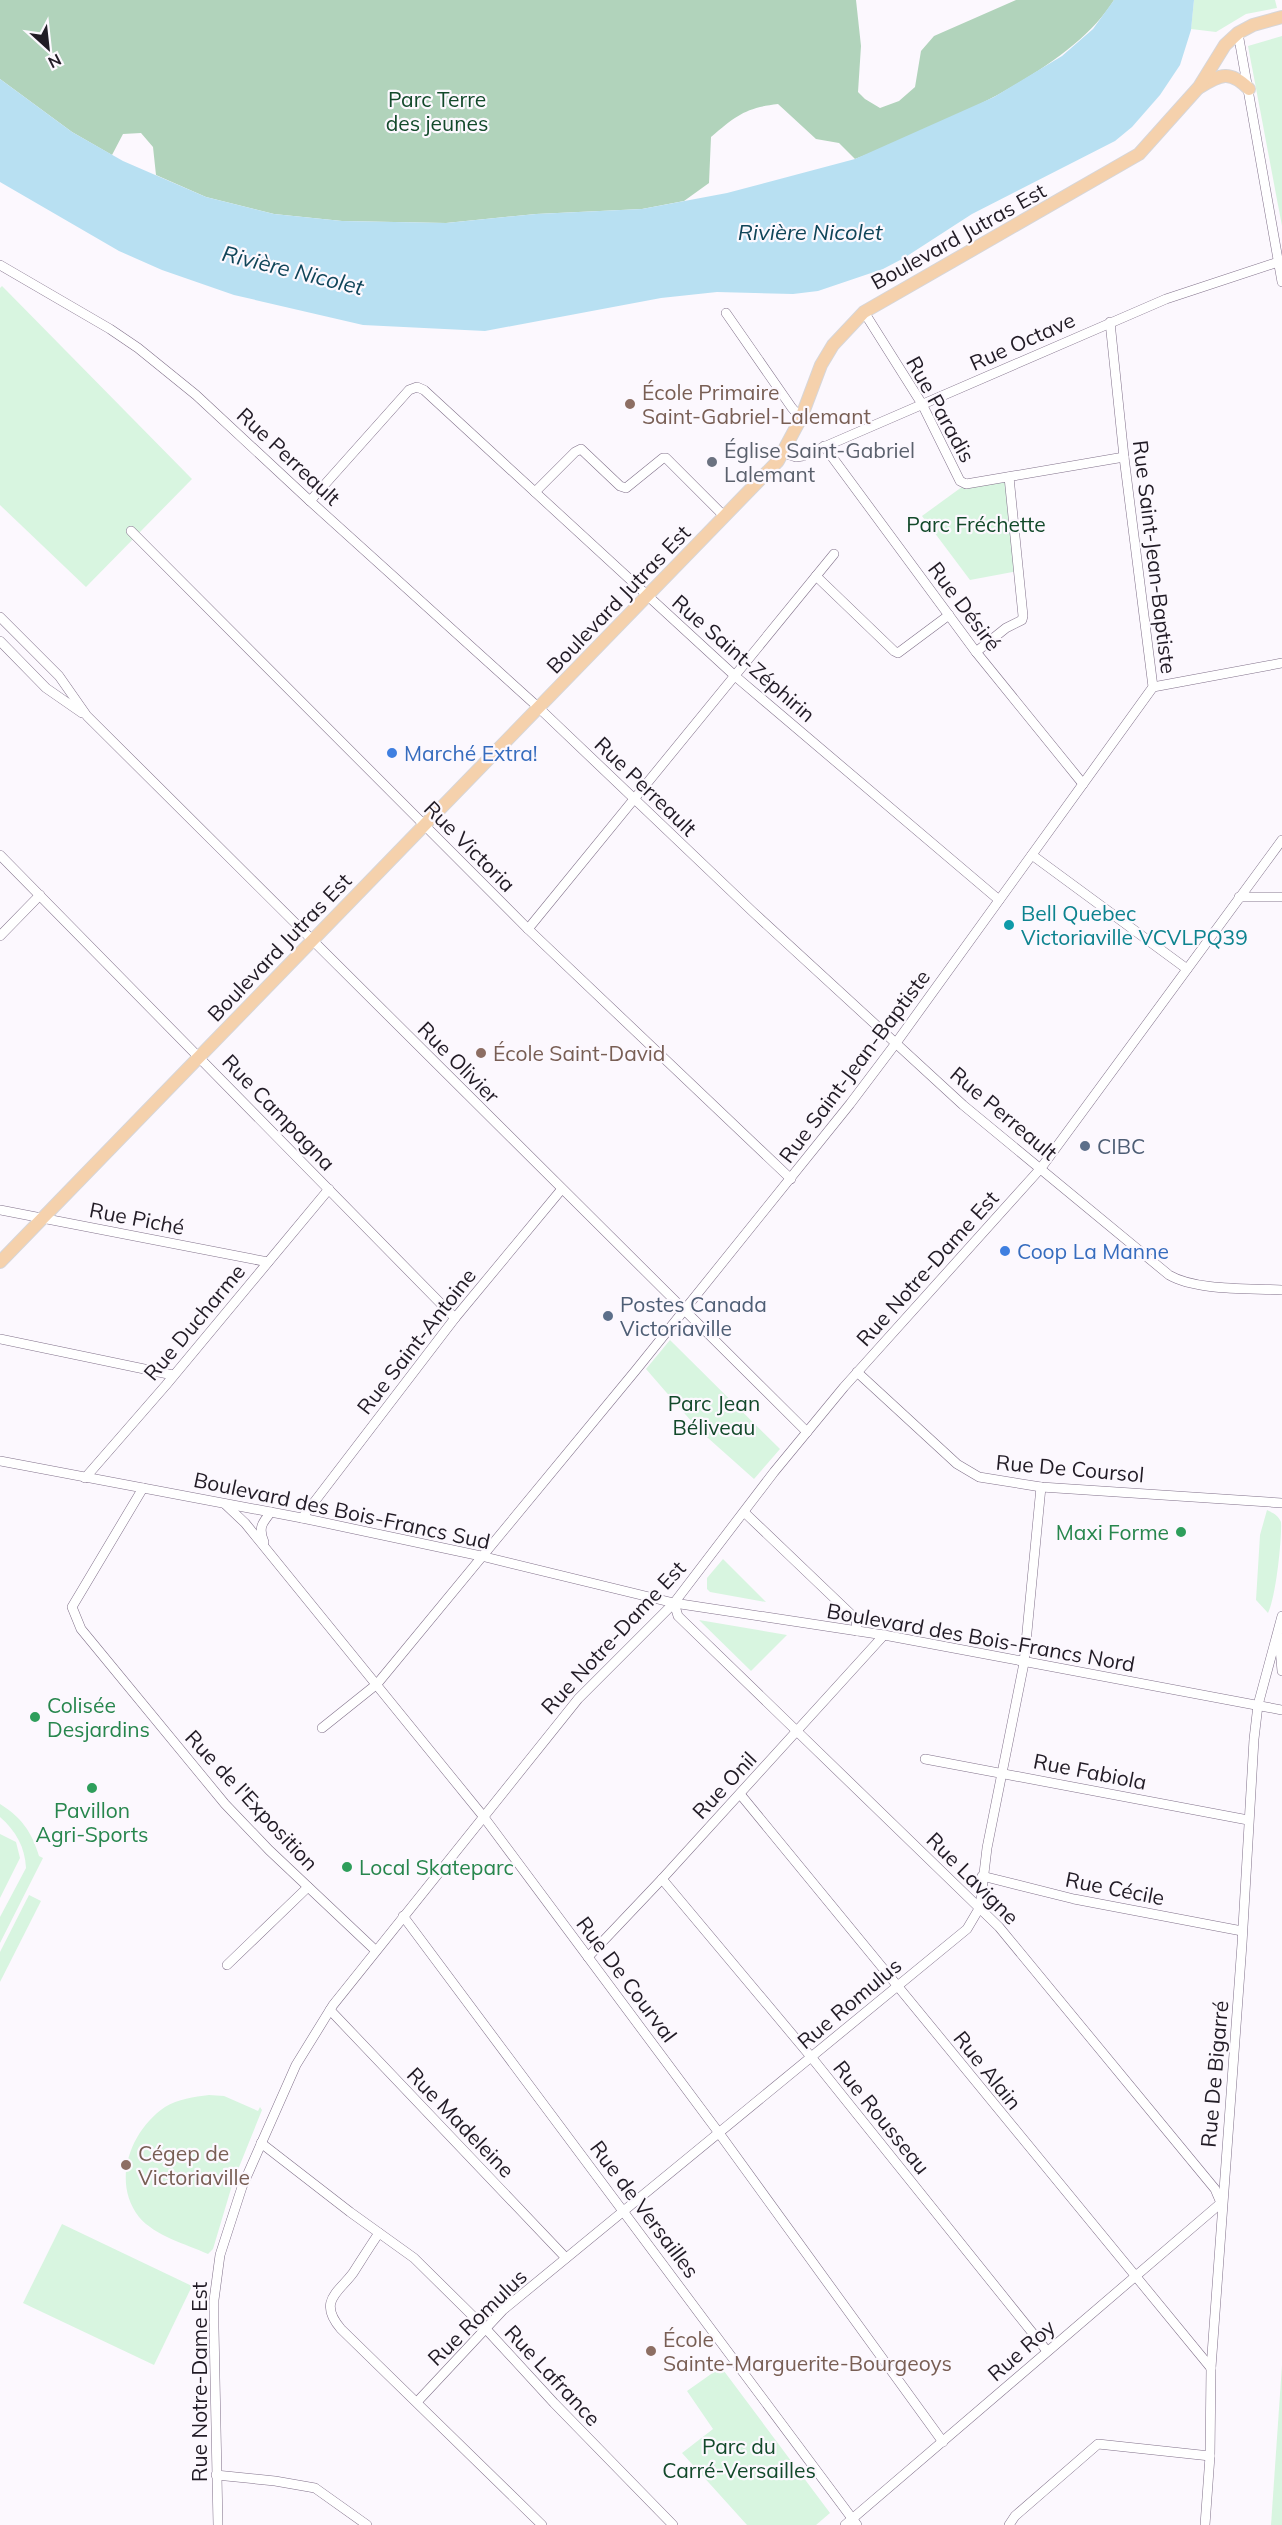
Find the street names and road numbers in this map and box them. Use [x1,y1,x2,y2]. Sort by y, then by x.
street label: Boulevard Jutras Est [866,177,1050,295]
street label: Rue Octave [965,306,1079,376]
street label: Rue Paradis [901,351,981,467]
street label: Rue Perreault [232,402,346,510]
street label: Rue Saint-Jean-Baptiste [1128,439,1182,675]
street label: Boulevard Jutras Est [541,519,695,679]
street label: Rue Désiré [923,556,1007,656]
street label: Rue Saint-Zéphirin [667,589,821,727]
street label: Rue Perreault [590,731,702,841]
street label: Rue Victoria [419,795,521,897]
street label: Boulevard Jutras Est [202,867,356,1027]
street label: Rue Saint-Jean-Baptiste [773,964,935,1168]
street label: Rue Olivier [413,1016,506,1109]
street label: Rue Campagna [217,1049,341,1175]
street label: Rue Perreault [945,1061,1063,1165]
street label: Rue Notre-Dame Est [850,1185,1004,1351]
street label: Rue Piché [87,1196,187,1240]
street label: Rue Ducharme [138,1258,250,1386]
street label: Rue Saint-Antoine [351,1263,481,1419]
street label: Rue De Coursol [995,1449,1145,1487]
street label: Boulevard des Bois-Francs Sud [191,1466,493,1554]
street label: Rue Notre-Dame Est [535,1555,691,1719]
street label: Boulevard des Bois-Francs Nord [825,1597,1137,1677]
street label: Rue de l'Exposition [180,1724,324,1876]
street label: Rue Onil [687,1746,761,1824]
street label: Rue Fabiola [1031,1747,1149,1795]
street label: Rue Lavigne [921,1826,1025,1930]
street label: Rue Cécile [1063,1866,1167,1910]
street label: Rue De Courval [571,1911,683,2047]
street label: Rue Romulus [792,1952,906,2054]
street label: Rue De Bigarré [1195,2000,1233,2148]
street label: Rue Alain [948,2025,1028,2115]
street label: Rue Rousseau [828,2055,936,2179]
street label: Rue Madeleine [402,2061,520,2183]
street label: Rue de Versailles [585,2135,705,2283]
street label: Rue Romulus [422,2263,532,2371]
street label: Rue Notre-Dame Est [186,2282,212,2482]
street label: Rue Roy [982,2314,1060,2386]
street label: Rue Lafrance [500,2319,606,2431]

